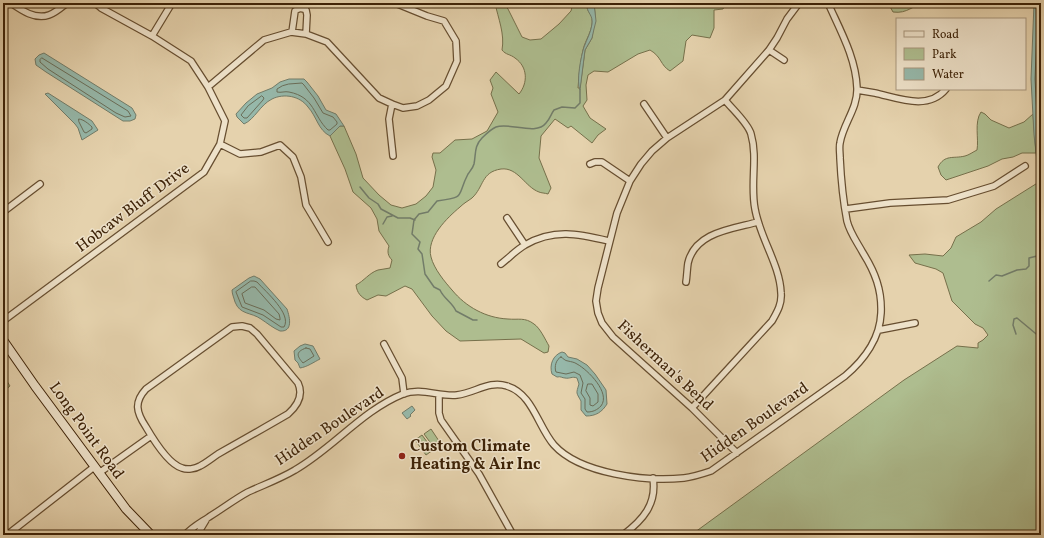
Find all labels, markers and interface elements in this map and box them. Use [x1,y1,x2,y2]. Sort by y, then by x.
legend [896,18,1026,90]
text: Road [932,27,959,43]
text: Park [932,47,957,63]
text: Water [932,67,964,83]
street label: Hobcaw Bluff Drive [72,158,194,258]
street label: Fisherman's Bend [612,316,718,416]
street label: Long Point Road [43,378,129,484]
street label: Hidden Boulevard [697,378,813,468]
street label: Hidden Boulevard [271,382,389,472]
place label: Custom Climate Heating & Air Inc [410,436,541,476]
marker: Custom Climate Heating & Air Inc [397,451,407,461]

